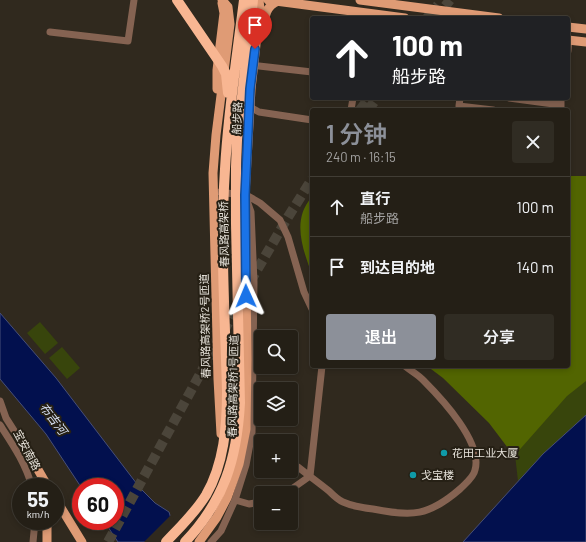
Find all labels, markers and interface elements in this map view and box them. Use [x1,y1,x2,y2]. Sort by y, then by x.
pin [238,8,272,49]
icon: arrive [244,14,266,36]
text: 100 m [392,28,463,62]
icon: ahead [326,32,378,84]
text: 船步路 [392,65,446,87]
street label: 船步路 [229,101,244,135]
text: 1 分钟 [326,119,387,148]
button: close [512,121,554,163]
text: 240 m · 16:15 [326,149,396,165]
text: 直行 [360,189,390,207]
icon: ahead [326,196,348,218]
text: 100 m [516,198,554,216]
street label: 春风路高架桥 [216,201,231,267]
text: 船步路 [360,210,399,226]
icon: arrive [326,256,348,278]
text: 到达目的地 [360,258,435,276]
text: 140 m [517,258,554,276]
street label: 春风路高架桥2号匝道 [197,273,212,379]
position arrow [225,275,267,317]
button: 退出 [326,314,436,360]
button: 分享 [444,314,554,360]
map controls [254,330,298,530]
button: search [254,330,298,374]
street label: 春风路高架桥1号匝道 [225,334,240,438]
button: layers [254,382,298,426]
water label: 布吉河 [37,400,71,439]
street label: 宝安南路 [11,427,44,472]
button: + [254,434,298,478]
place label: 花田工业大厦 [452,446,518,459]
marker: 花田工业大厦 [439,448,449,458]
place label: 戈宝楼 [421,468,454,481]
marker: 戈宝楼 [408,470,418,480]
speed limit sign: 60 [72,478,124,530]
button: − [254,486,298,530]
text: 55 [27,487,49,511]
text: km/h [27,508,49,520]

